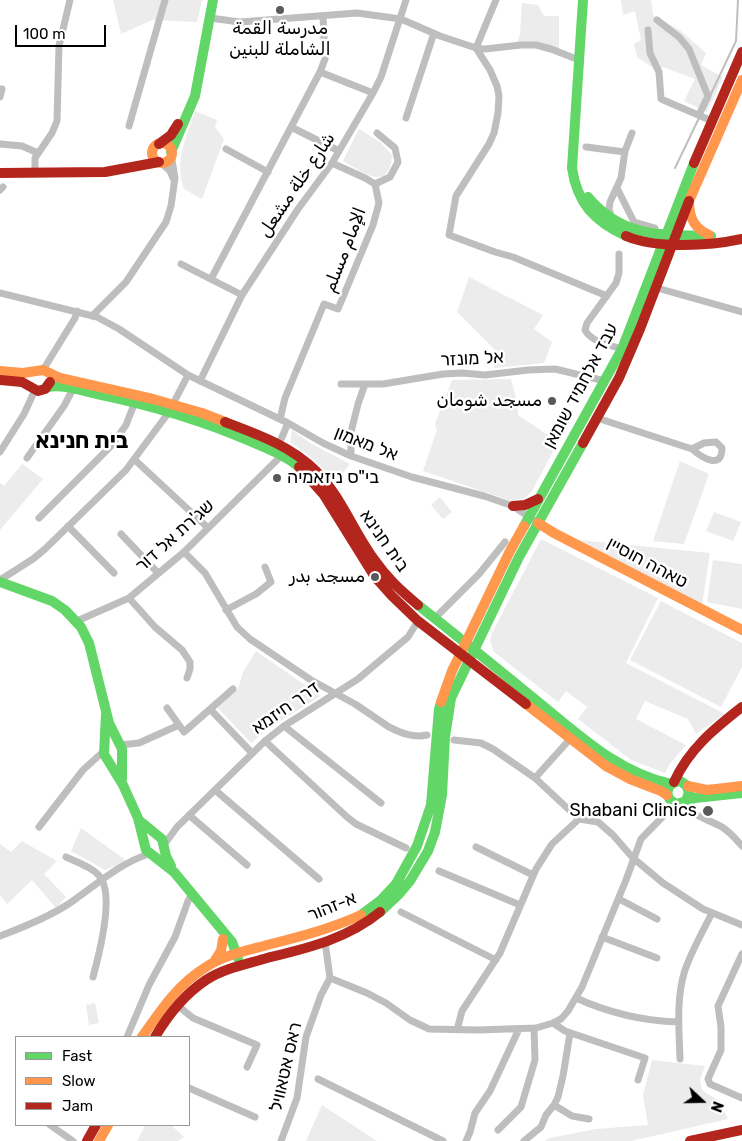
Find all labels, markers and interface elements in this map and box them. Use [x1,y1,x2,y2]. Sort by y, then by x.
marker: مدرسة القمة الشاملة للبنين [274,4,286,16]
scale bar [18,15,109,47]
place label: مدرسة القمة الشاملة للبنين [229,18,331,60]
text: 100 m [23,25,65,43]
street label: شارع خلة مشعل [254,128,340,242]
street label: الإمام مسلم [319,204,371,296]
street label: עבד אלחמיד שומאן [539,320,623,452]
street label: אל מונזר [440,347,504,371]
place label: مسجد شومان [437,390,542,412]
marker: مسجد شومان [546,395,558,407]
street label: אל מאמון [331,422,401,466]
district label: בית חנינא [36,429,128,455]
place label: בי"ס ניזאמיה [287,467,379,489]
marker: בי"ס ניזאמיה [271,472,283,484]
street label: שג'רת אל דור [131,495,219,577]
street label: בית חנינא [355,506,413,576]
street label: טאהה חוסיין [603,533,691,593]
place label: مسجد بدر [289,566,365,588]
marker: مسجد بدر [369,571,381,583]
street label: דרך חיזמא [248,677,324,739]
place label: Shabani Clinics [569,800,697,822]
marker: Shabani Clinics [701,804,715,818]
street label: א-זהור [304,887,360,927]
street label: ראס אטאוויל [265,1020,307,1114]
legend [15,1036,190,1126]
text: Fast [62,1047,92,1065]
text: Slow [62,1072,95,1090]
north arrow [677,1076,727,1126]
text: Jam [62,1097,93,1115]
text: N [707,1099,726,1114]

